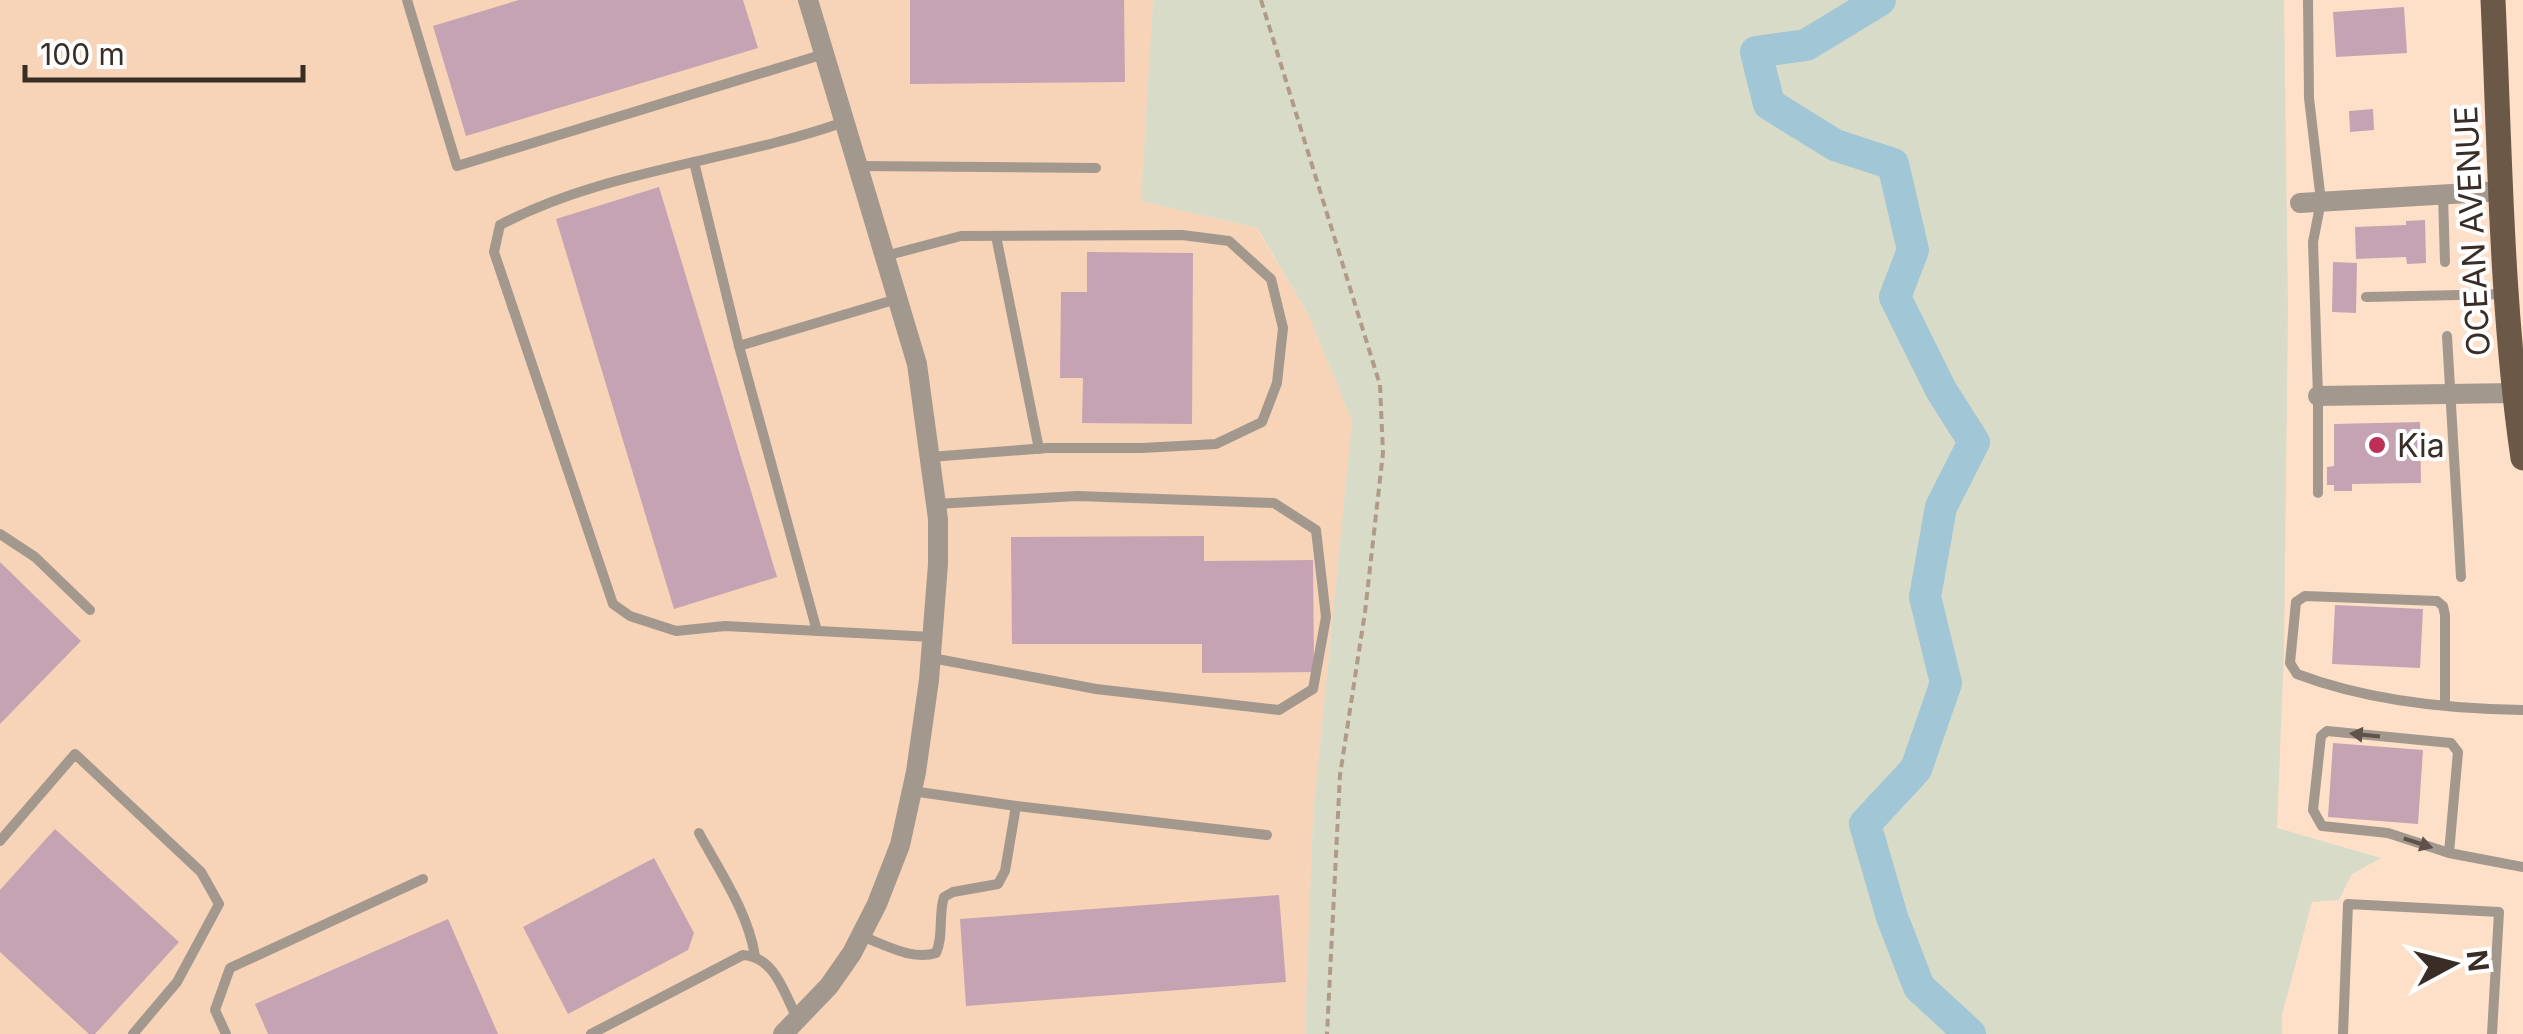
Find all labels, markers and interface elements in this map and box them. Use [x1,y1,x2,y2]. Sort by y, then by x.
scale bar [25,20,302,82]
text: 100 m [40,36,125,72]
street label: OCEAN AVENUE [2446,105,2498,357]
place label: Kia [2397,426,2445,465]
marker: Kia [2366,434,2388,456]
one-way arrow [2349,727,2381,743]
one-way arrow [2404,836,2434,851]
north arrow [2403,914,2503,1014]
text: N [2460,948,2496,974]

